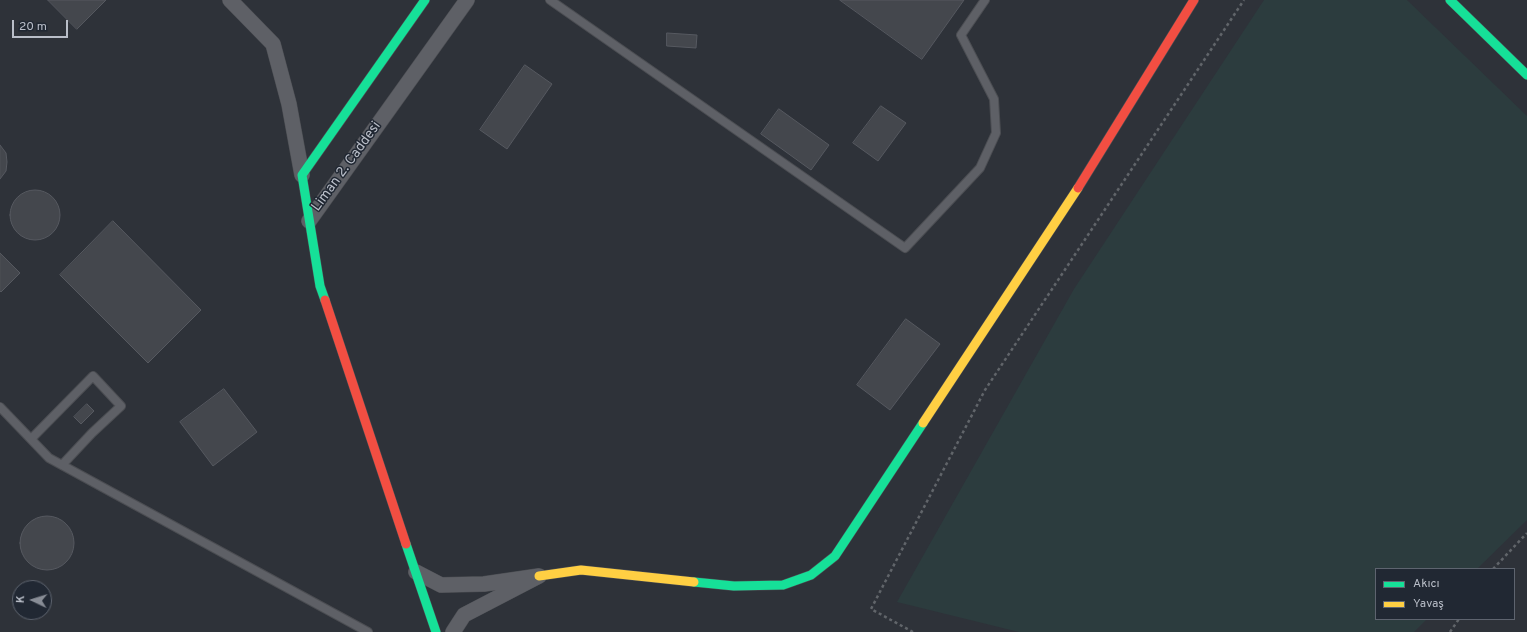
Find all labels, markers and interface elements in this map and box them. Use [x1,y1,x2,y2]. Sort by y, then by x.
scale bar [14,12,70,38]
text: 20 m [19,19,47,35]
street label: Liman 2. Caddesi [309,119,385,215]
legend [1375,568,1515,620]
text: Akıcı [1413,576,1440,592]
north arrow [12,580,52,620]
text: K [14,595,28,604]
text: Yavaş [1413,596,1444,612]

